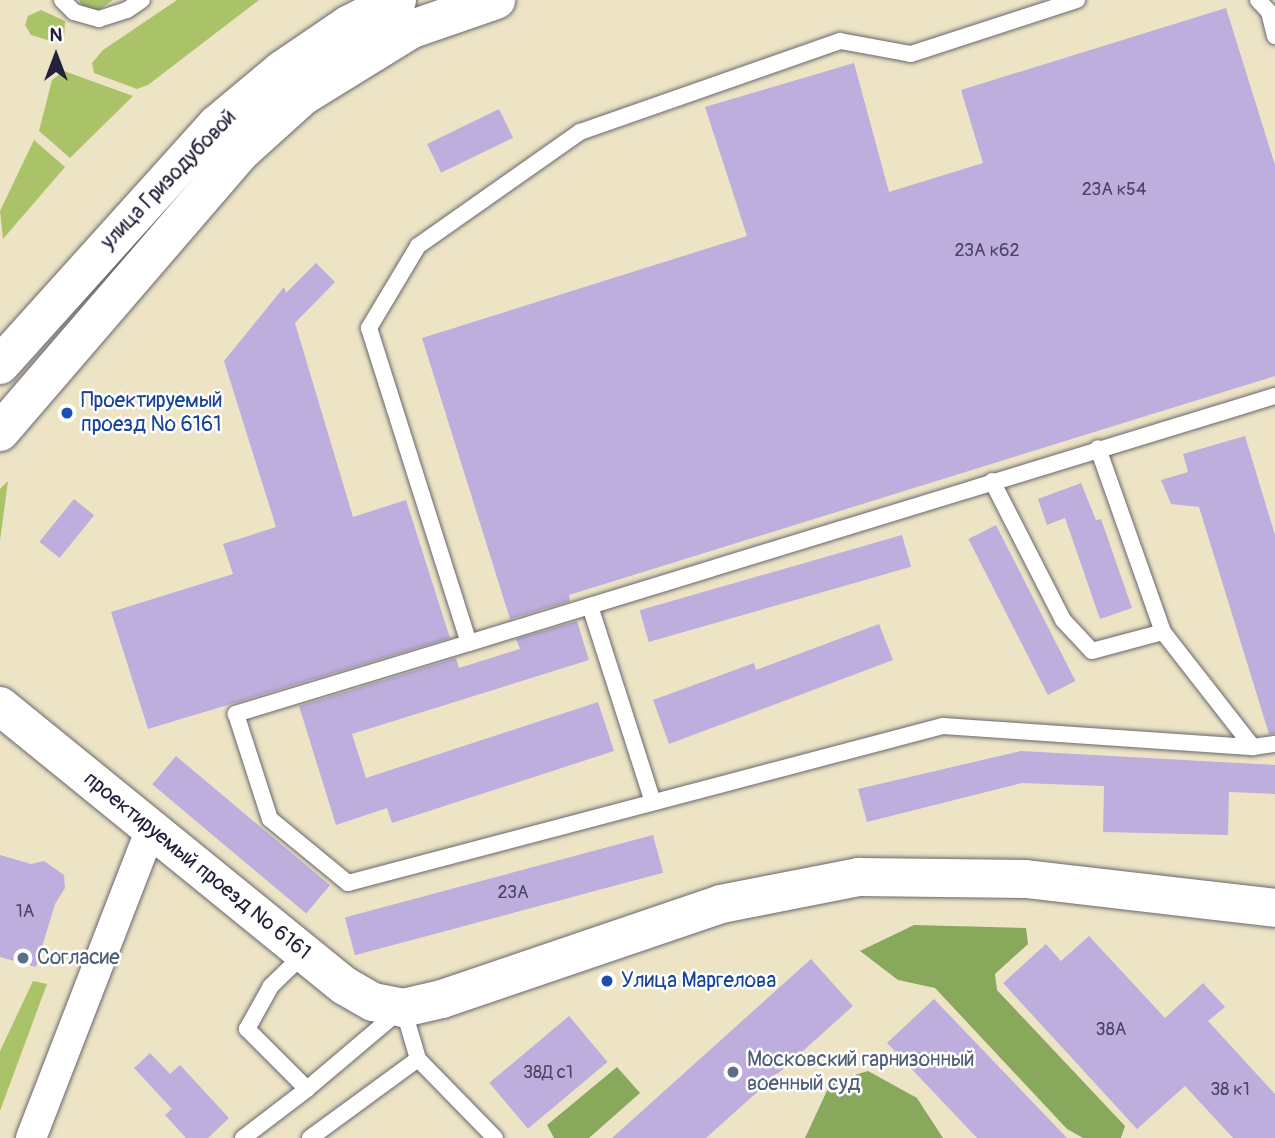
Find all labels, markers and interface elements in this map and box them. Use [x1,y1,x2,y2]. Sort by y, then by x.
north arrow [21,21,91,91]
text: N [50,23,62,47]
street label: улица Гризодубовой [96,105,242,255]
house number: 23А к54 [1082,179,1146,201]
house number: 23А к62 [955,240,1019,262]
place label: Проектируемый проезд № 6161 [81,388,222,438]
marker: Проектируемый проезд № 6161 [59,405,75,421]
street label: проектируемый проезд № 6161 [79,767,315,965]
house number: 23А [497,882,529,904]
house number: 1А [16,901,34,923]
place label: Согласие [37,945,120,971]
marker: Согласие [15,950,31,966]
place label: Улица Маргелова [621,968,776,994]
marker: Улица Маргелова [599,973,615,989]
house number: 38А [1096,1019,1126,1041]
place label: Московский гарнизонный военный суд [747,1047,975,1097]
house number: 38Д с1 [523,1062,573,1084]
marker: Московский гарнизонный военный суд [725,1064,741,1080]
house number: 38 к1 [1210,1079,1250,1101]

